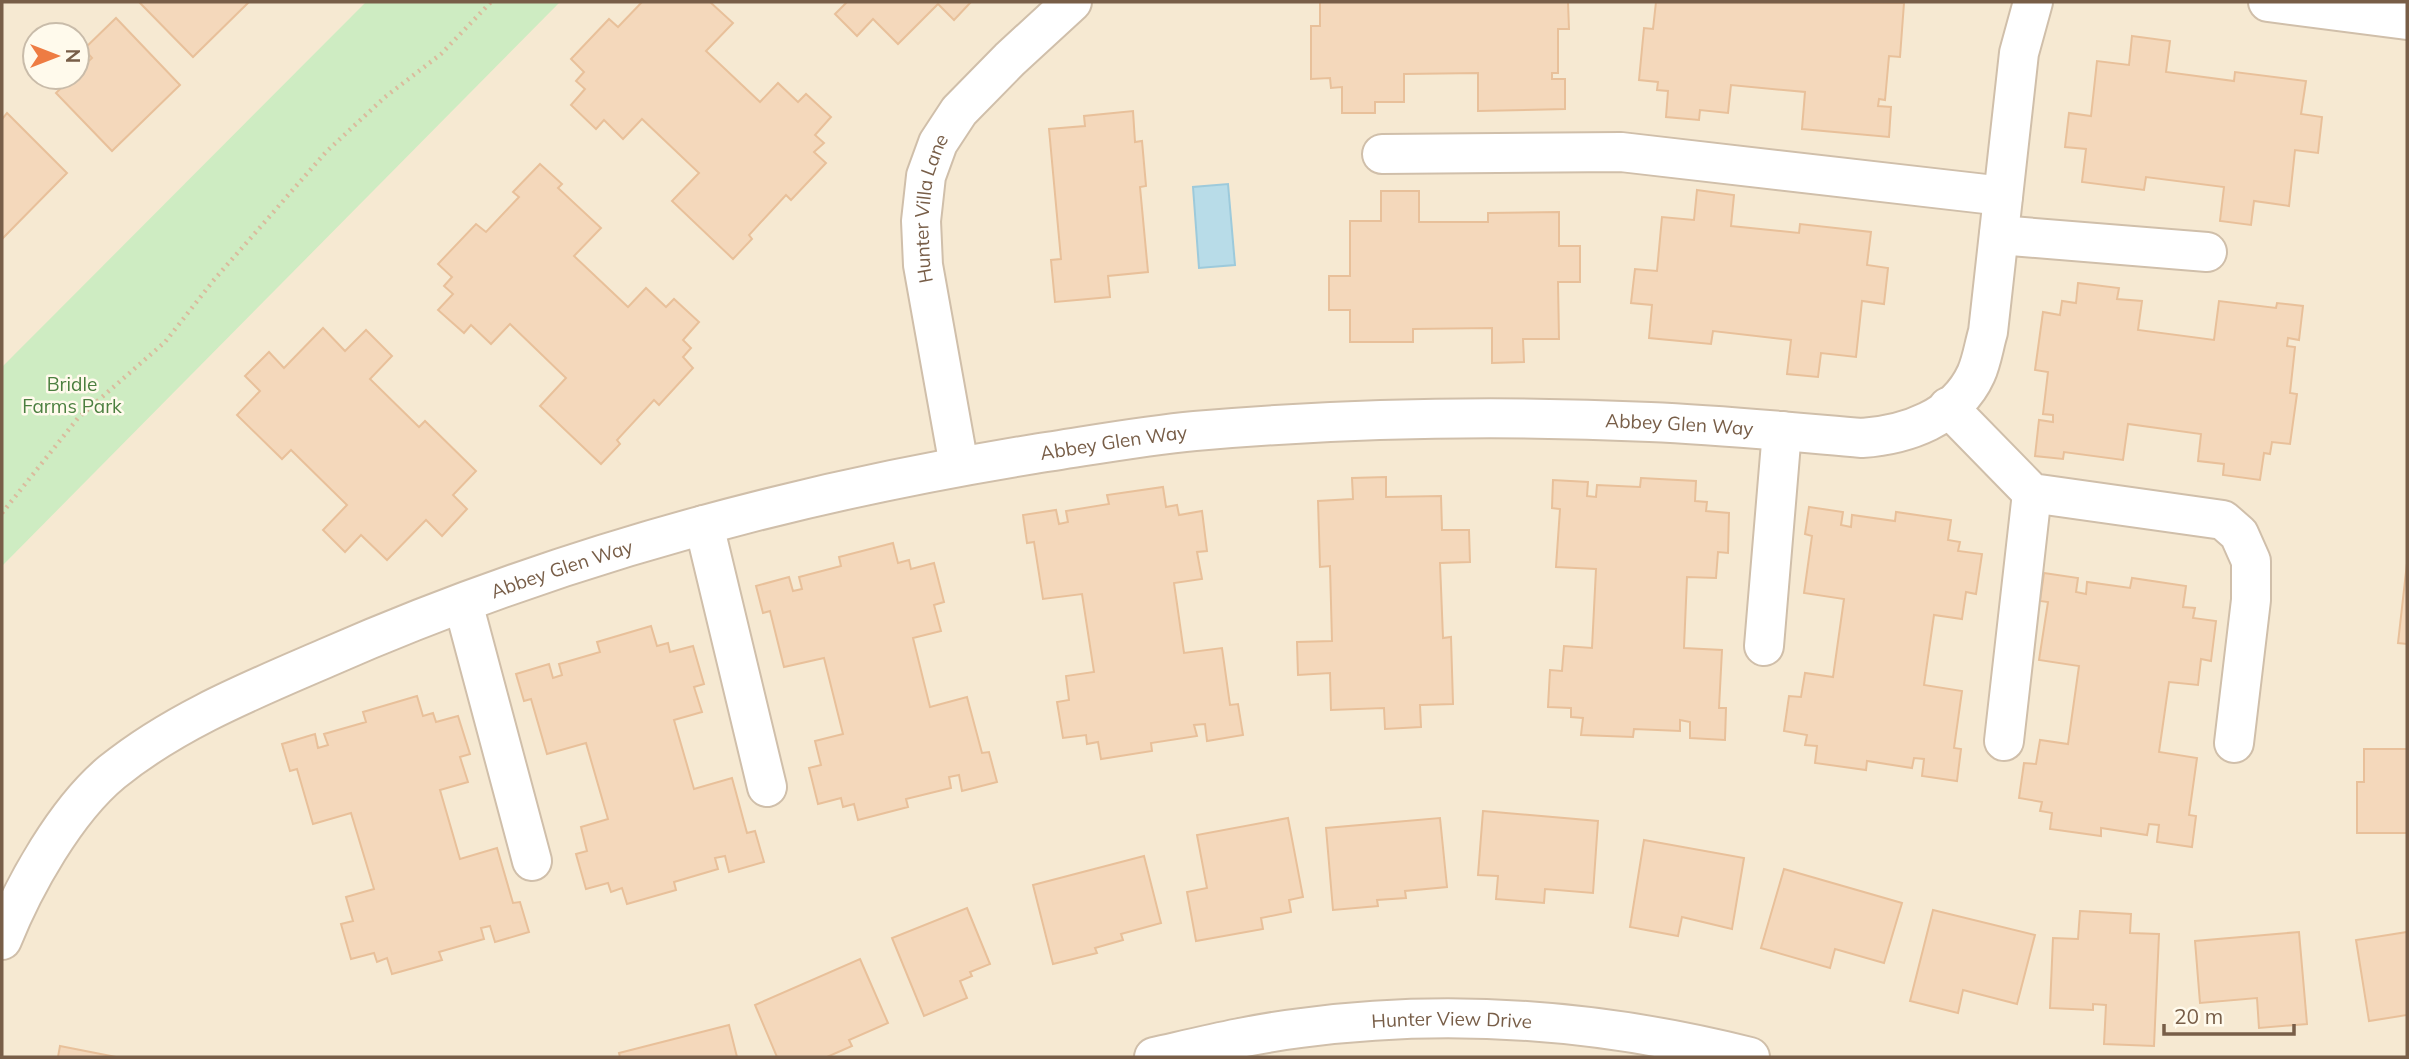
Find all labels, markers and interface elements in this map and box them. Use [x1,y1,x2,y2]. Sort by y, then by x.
north arrow [21,21,91,91]
text: N [61,49,85,63]
street label: Hunter Villa Lane [909,129,953,285]
park label: Bridle Farms Park [22,372,122,418]
street label: Abbey Glen Way [1605,408,1754,441]
street label: Abbey Glen Way [1038,420,1188,465]
street label: Abbey Glen Way [487,534,636,603]
scale bar [2164,992,2294,1036]
text: 20 m [2174,1003,2223,1029]
street label: Hunter View Drive [1371,1006,1533,1033]

